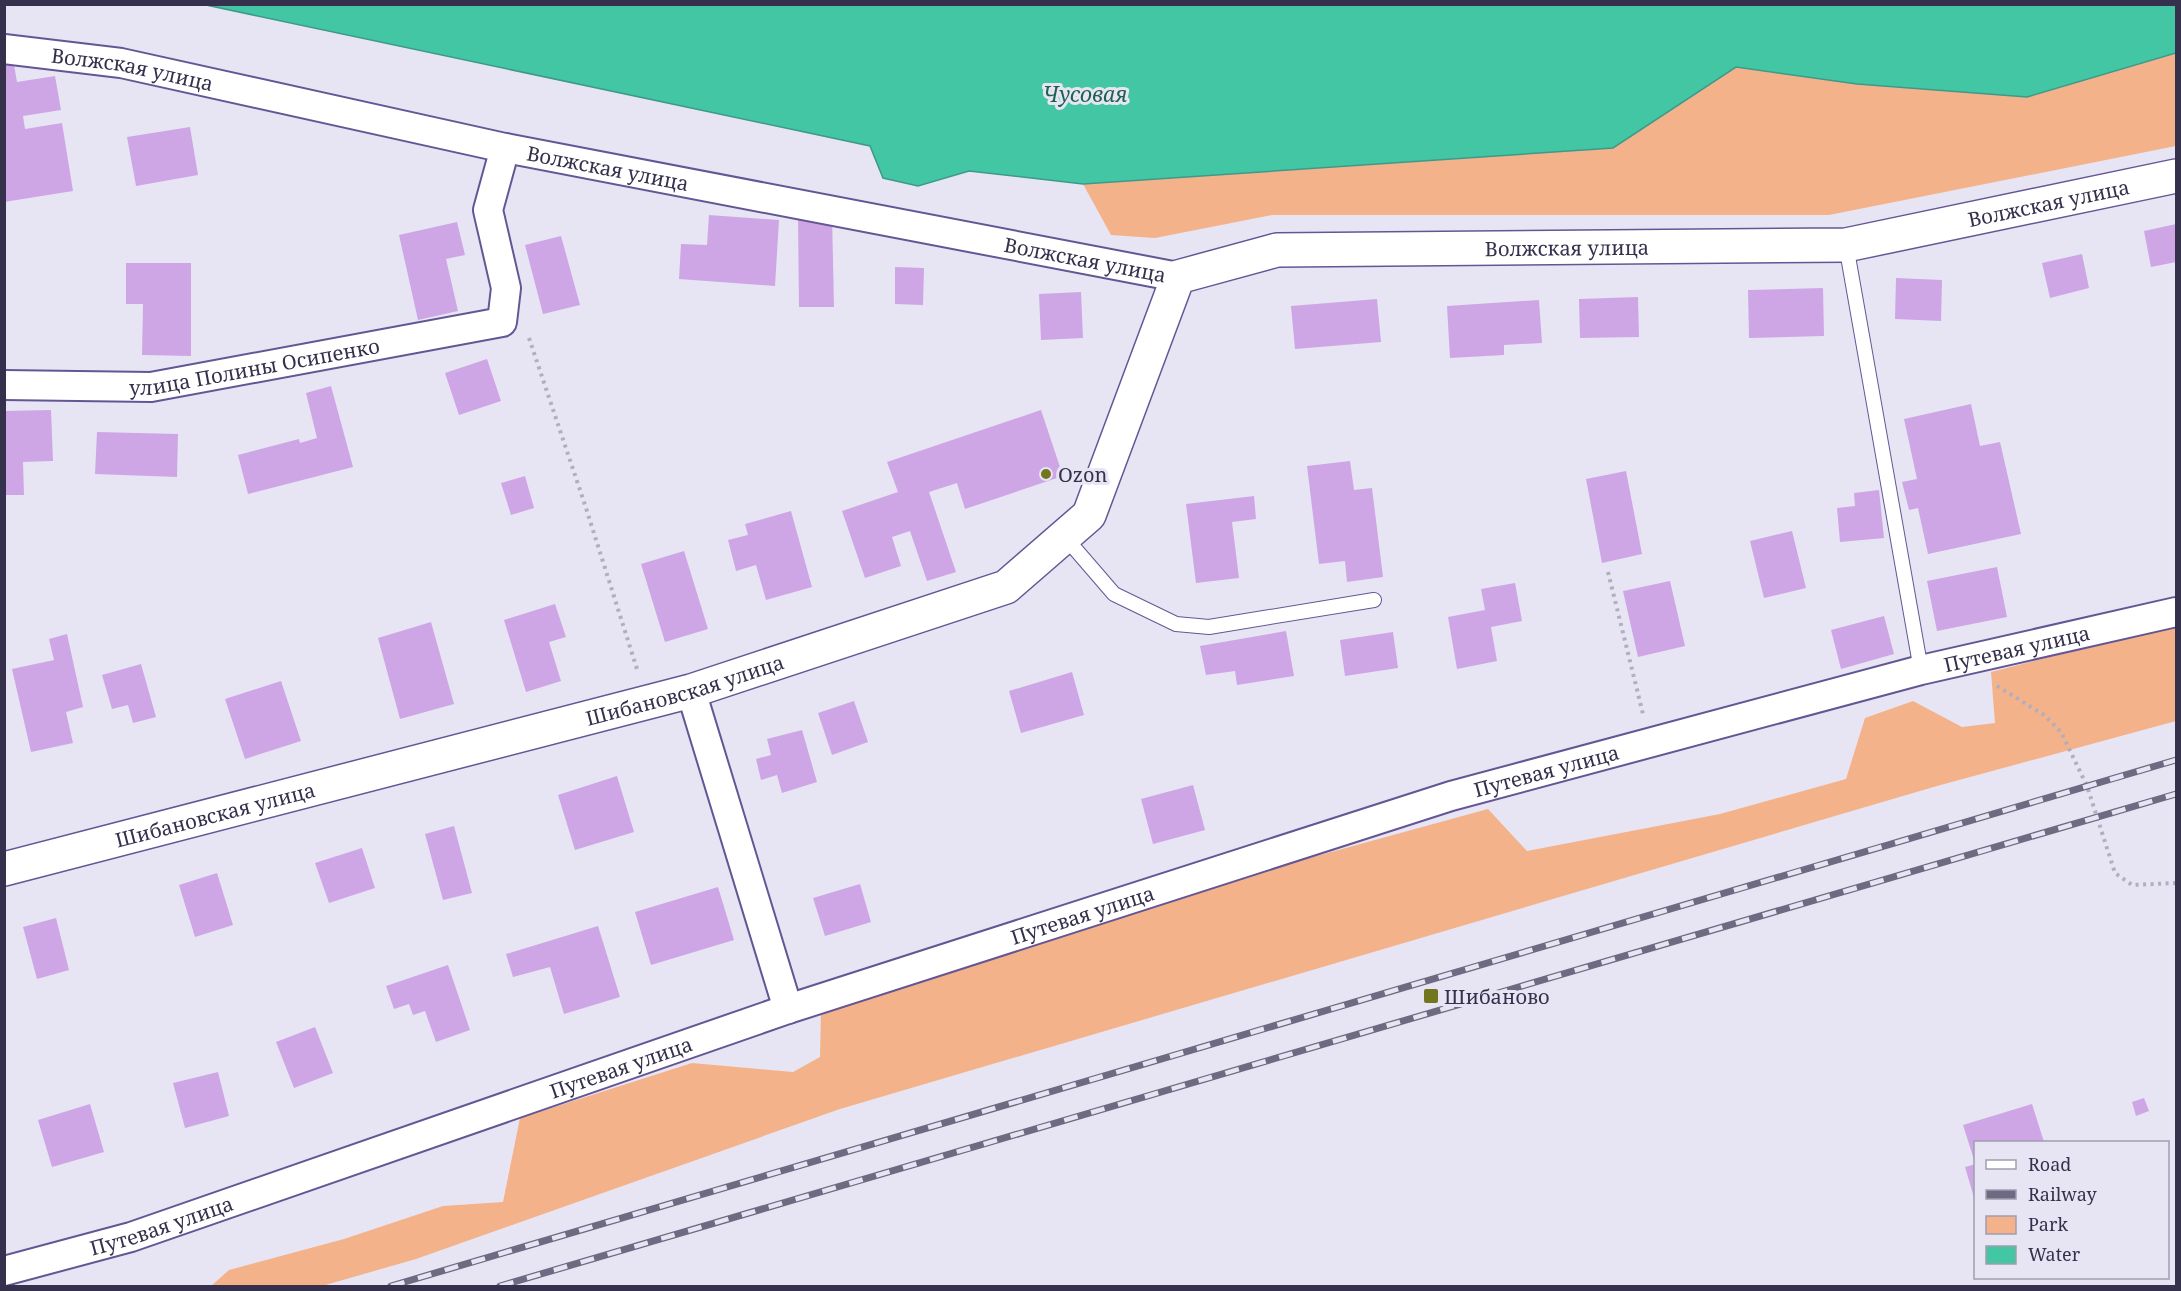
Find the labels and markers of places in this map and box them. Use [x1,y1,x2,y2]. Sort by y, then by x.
place label: Ozon [1058,461,1108,488]
marker: Ozon [1039,467,1053,481]
place label: Шибаново [1444,983,1550,1010]
marker: Шибаново [1422,987,1440,1005]

